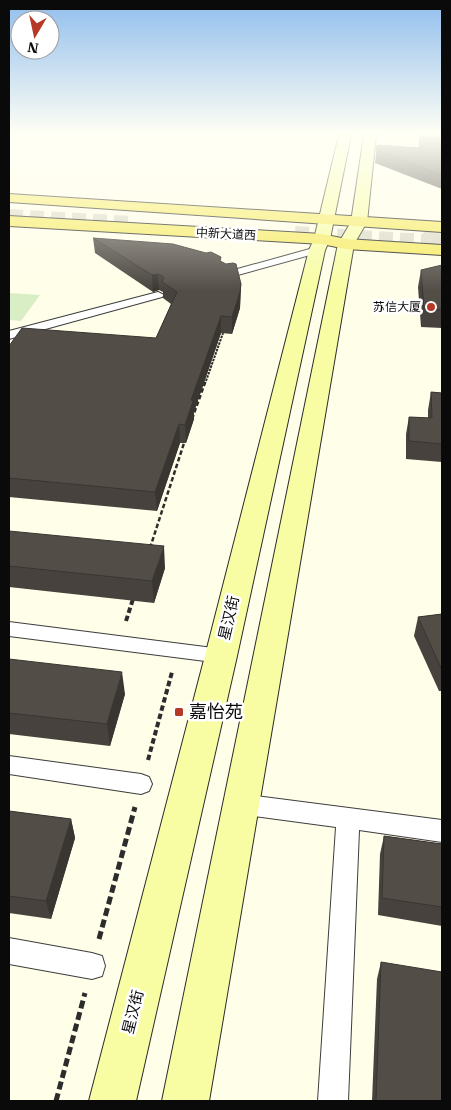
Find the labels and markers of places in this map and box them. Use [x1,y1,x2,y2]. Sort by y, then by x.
place label: 苏信大厦 [373,299,421,314]
marker: 苏信大厦 [425,301,437,313]
place label: 嘉怡苑 [189,700,243,723]
marker: 嘉怡苑 [173,706,185,718]

